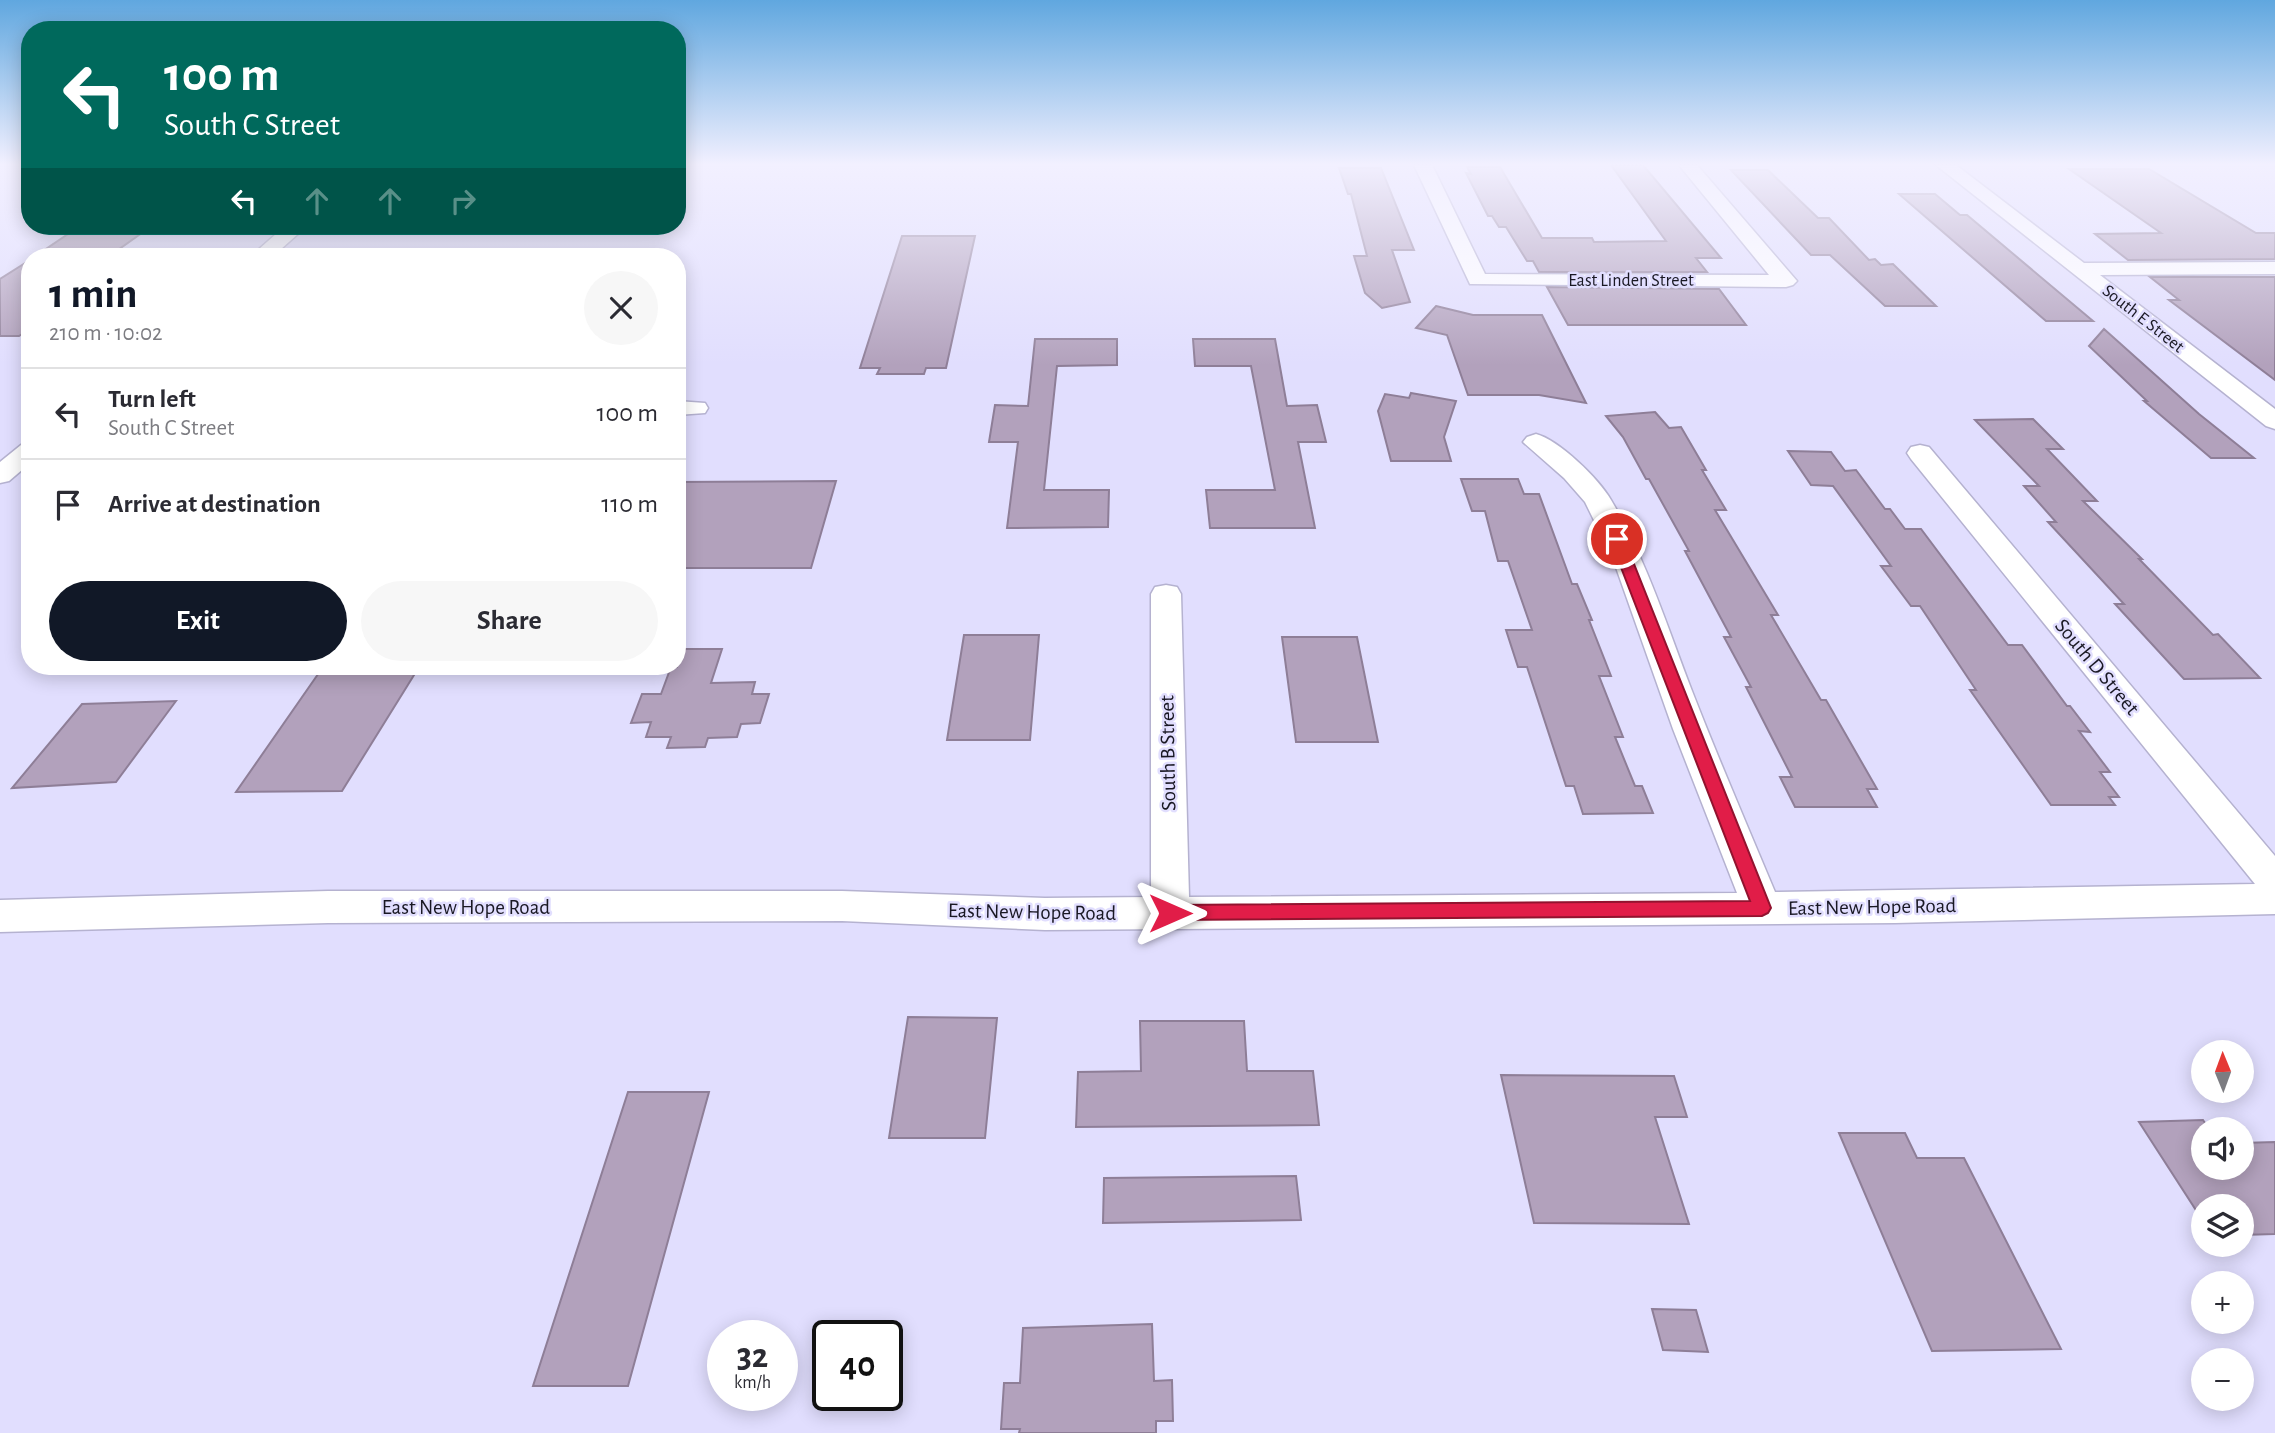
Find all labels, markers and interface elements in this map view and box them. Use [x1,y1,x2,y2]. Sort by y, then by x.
icon: left [49,49,140,140]
text: 100 m [164,51,280,100]
text: South C Street [164,109,340,141]
icon: left [225,182,263,220]
icon: ahead [298,182,336,220]
icon: ahead [371,182,409,220]
icon: right [444,182,482,220]
button: close [584,271,658,345]
street label: East Linden Street [1568,272,1694,290]
text: 1 min [49,273,138,315]
street label: South E Street [2099,282,2187,356]
text: 210 m · 10:02 [49,322,163,345]
text: Turn left [108,386,196,412]
icon: left [49,395,87,433]
text: 100 m [597,400,658,426]
text: South C Street [108,417,234,440]
icon: arrive [49,486,87,524]
text: Arrive at destination [108,491,321,517]
text: 110 m [601,491,658,517]
pin [1587,509,1647,569]
icon: arrive [1598,520,1636,558]
button: Exit [49,581,347,661]
button: Share [361,581,658,661]
street label: South D Street [2051,615,2143,719]
street label: South B Street [1156,695,1180,811]
position arrow [1133,876,1207,950]
street label: East New Hope Road [1788,895,1957,919]
street label: East New Hope Road [382,897,550,918]
street label: East New Hope Road [948,900,1117,924]
north arrow [2191,1040,2254,1102]
map controls [2191,1040,2254,1411]
button: sound [2191,1117,2254,1180]
button: layers [2191,1194,2254,1257]
button: + [2191,1271,2254,1334]
speed limit sign: 40 [812,1320,903,1411]
text: 32 [737,1339,768,1374]
button: − [2191,1348,2254,1411]
text: km/h [734,1374,771,1392]

